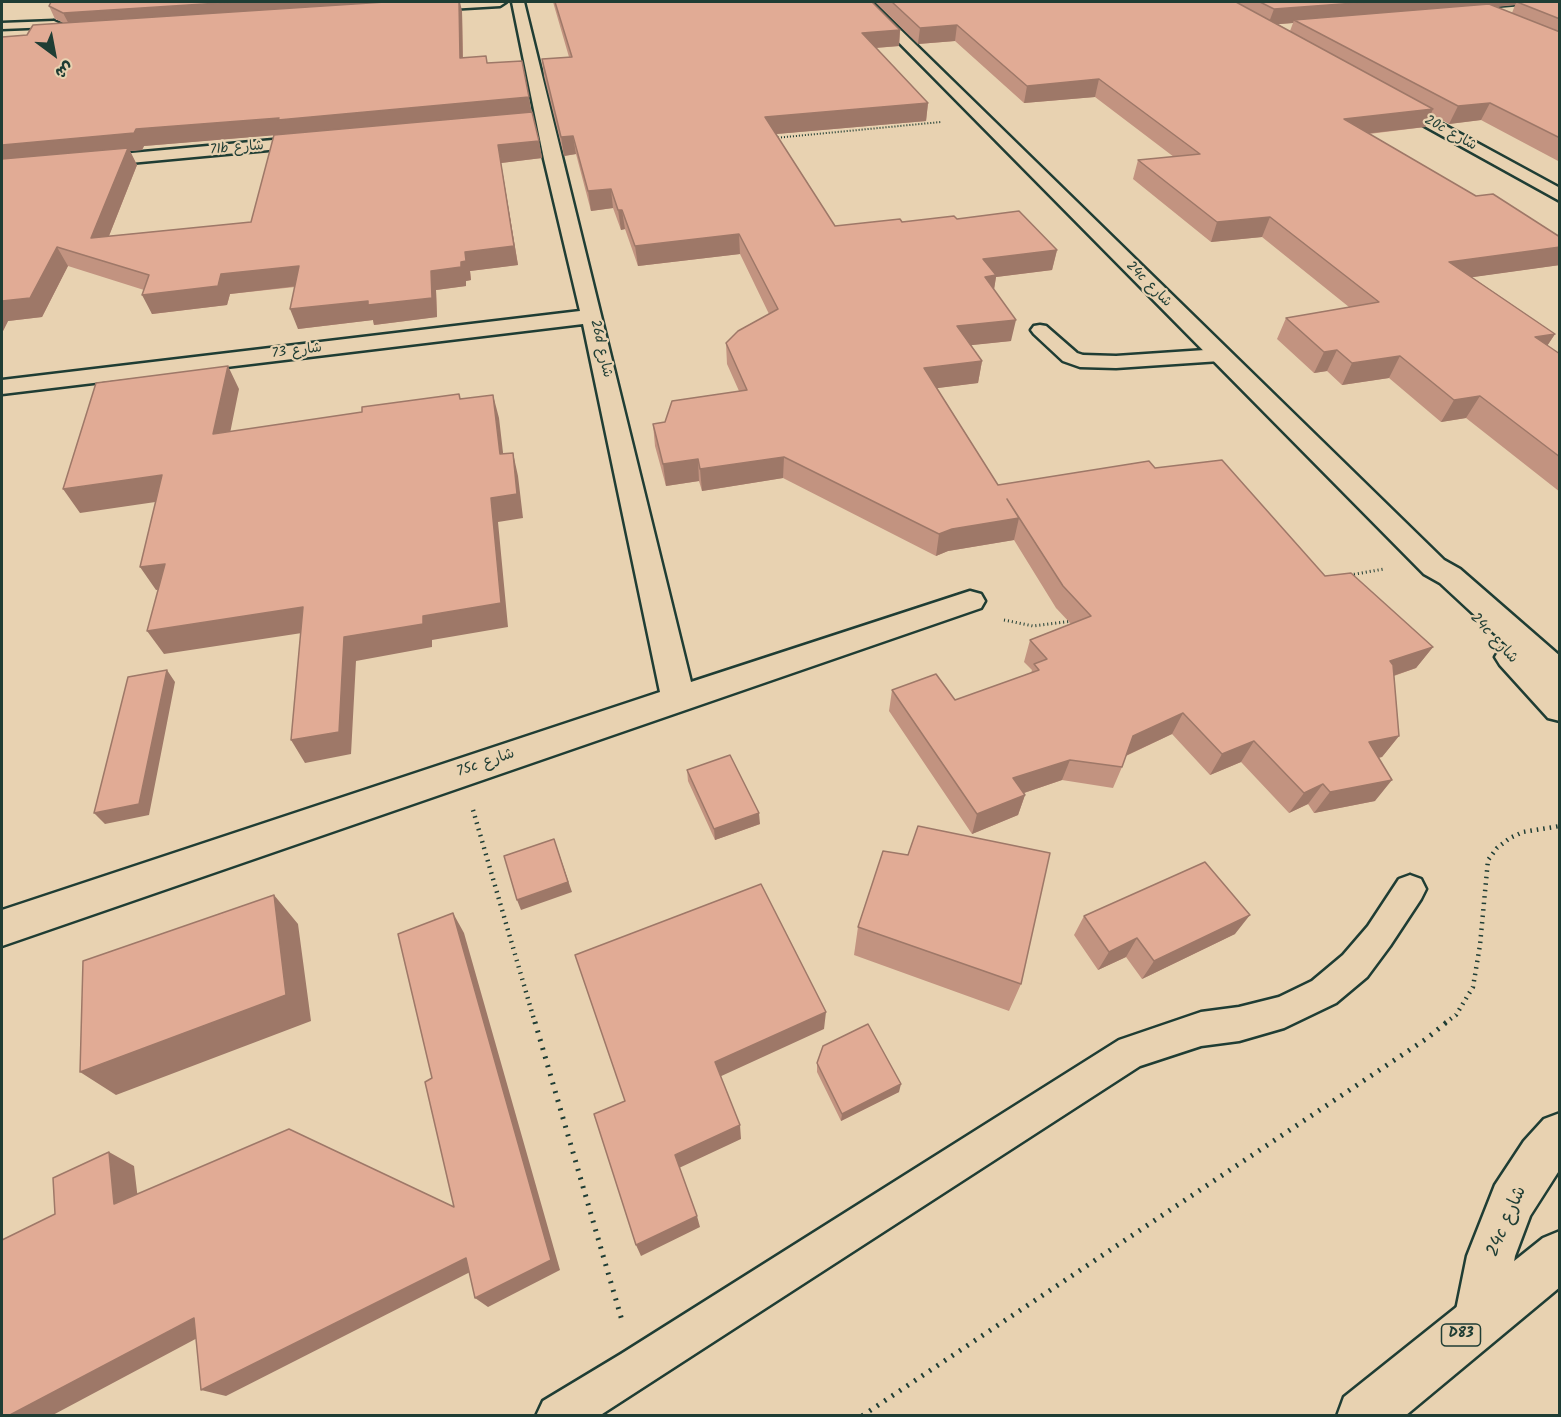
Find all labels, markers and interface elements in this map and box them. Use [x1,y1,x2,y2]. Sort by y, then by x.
north arrow [24,24,84,84]
text: ش [50,54,78,85]
street label: 20c شارع [1421,113,1479,155]
street label: 71b شارع [209,138,265,160]
street label: 24c شارع [1122,259,1174,311]
street label: 26d شارع [585,318,615,380]
street label: شارع 73 [271,341,323,363]
street label: 24c شارع [1465,610,1521,668]
street label: 75c شارع [455,746,517,782]
street label: 24c شارع [1483,1183,1533,1261]
road number: D83 [1442,1324,1480,1346]

